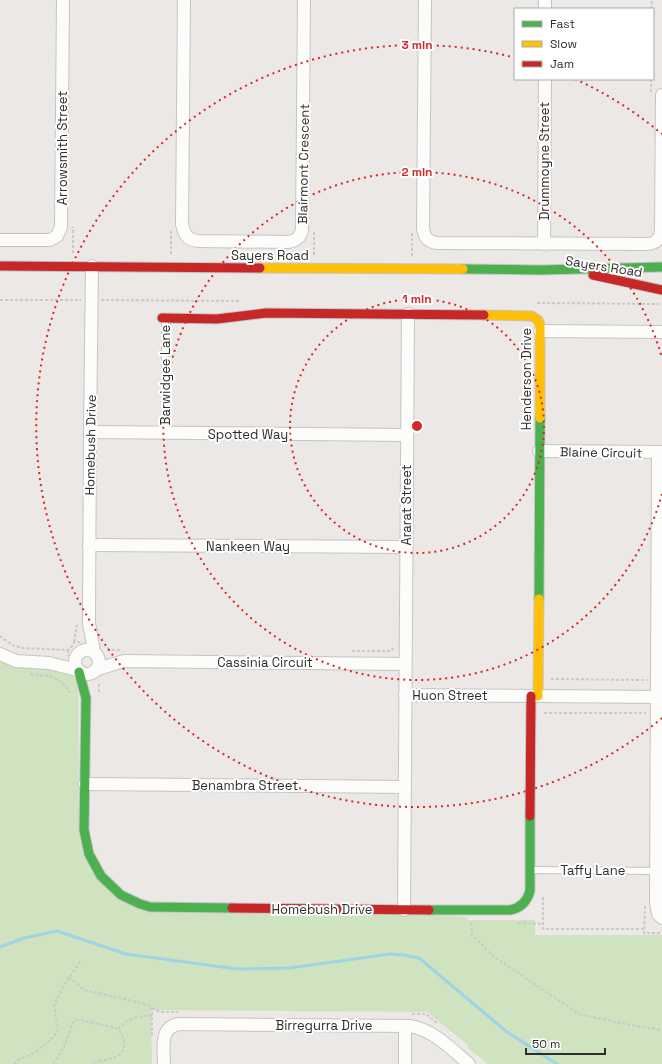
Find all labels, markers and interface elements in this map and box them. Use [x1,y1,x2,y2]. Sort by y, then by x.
legend [514,8,654,80]
text: Fast [550,16,575,32]
text: Slow [550,36,577,52]
text: 3 min [401,37,433,53]
text: Jam [550,56,574,72]
street label: Arrowsmith Street [54,91,71,205]
street label: Drummoyne Street [536,102,553,220]
street label: Blairmont Crescent [294,104,313,224]
text: 2 min [401,164,433,180]
street label: Sayers Road [231,247,309,264]
street label: Sayers Road [564,252,644,281]
text: 1 min [402,291,432,307]
street label: Barwidgee Lane [157,325,174,425]
street label: Henderson Drive [518,328,535,430]
street label: Homebush Drive [81,394,100,496]
centre of rings [410,419,424,433]
street label: Spotted Way [208,426,288,443]
street label: Blaine Circuit [560,443,642,462]
street label: Ararat Street [398,464,415,546]
street label: Nankeen Way [206,538,290,555]
street label: Cassinia Circuit [217,654,313,671]
street label: Huon Street [412,687,488,704]
street label: Benambra Street [192,777,298,794]
street label: Taffy Lane [560,862,626,879]
street label: Homebush Drive [271,901,373,918]
street label: Birregurra Drive [276,1017,372,1034]
scale bar [526,1030,605,1056]
text: 50 m [532,1036,560,1052]

